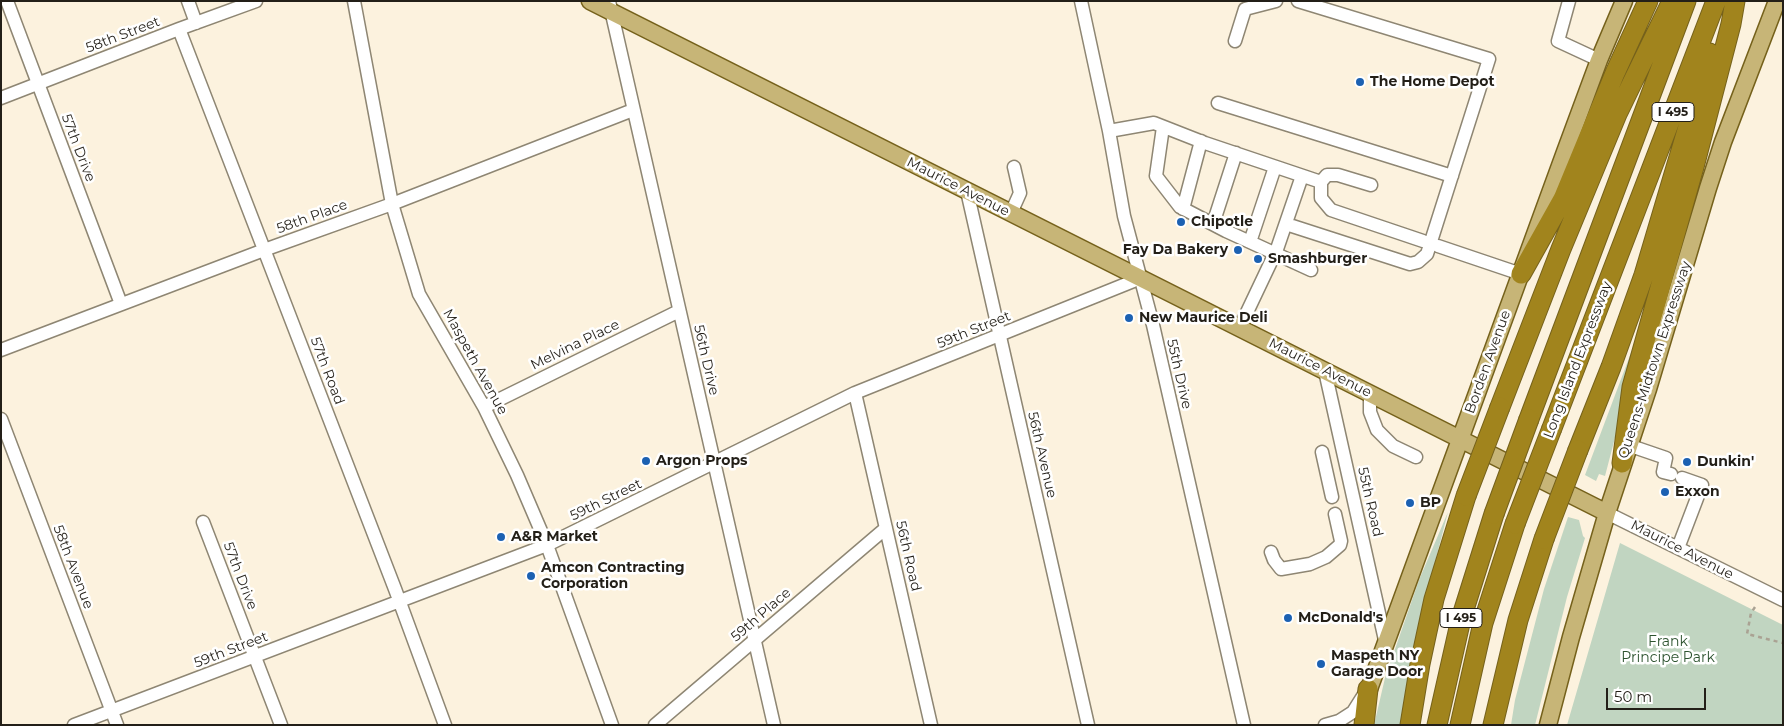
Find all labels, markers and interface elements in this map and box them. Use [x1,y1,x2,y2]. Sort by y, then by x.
street label: 58th Street [84,13,162,57]
place label: The Home Depot [1370,74,1495,90]
marker: The Home Depot [1354,76,1366,88]
road number: I 495 [1652,102,1694,121]
street label: 57th Drive [57,112,99,184]
street label: Maurice Avenue [904,154,1012,220]
street label: 58th Place [274,196,350,238]
place label: Chipotle [1191,214,1253,230]
marker: Chipotle [1175,216,1187,228]
place label: Fay Da Bakery [1123,242,1228,258]
marker: Fay Da Bakery [1232,244,1244,256]
place label: Smashburger [1268,251,1367,267]
marker: Smashburger [1252,253,1264,265]
street label: Queens-Midtown Expressway [1615,259,1695,461]
street label: Long Island Expressway [1540,279,1616,441]
street label: Maspeth Avenue [439,306,511,418]
street label: 59th Street [935,308,1013,352]
street label: Borden Avenue [1462,308,1514,416]
place label: New Maurice Deli [1139,310,1268,326]
marker: New Maurice Deli [1123,312,1135,324]
street label: Melvina Place [528,316,622,374]
street label: 56th Drive [690,323,722,397]
street label: 57th Road [306,335,348,407]
street label: Maurice Avenue [1266,335,1374,401]
street label: 55th Drive [1163,337,1195,411]
street label: 56th Avenue [1024,410,1060,500]
place label: Argon Props [656,453,748,469]
place label: Dunkin' [1697,454,1754,470]
marker: Argon Props [640,455,652,467]
marker: Dunkin' [1681,456,1693,468]
street label: 55th Road [1354,465,1386,539]
street label: 59th Street [567,475,645,525]
place label: Exxon [1675,484,1720,500]
marker: Exxon [1659,486,1671,498]
place label: BP [1420,495,1441,511]
marker: BP [1404,497,1416,509]
street label: Maurice Avenue [1628,517,1736,583]
street label: 56th Road [892,519,924,593]
street label: 58th Avenue [49,523,97,611]
place label: A&R Market [511,529,598,545]
marker: A&R Market [495,531,507,543]
street label: 57th Drive [219,540,261,612]
place label: Amcon Contracting Corporation [541,560,685,592]
marker: Amcon Contracting Corporation [525,570,537,582]
street label: 59th Place [728,584,794,646]
road number: I 495 [1440,608,1482,628]
place label: McDonald's [1298,610,1383,626]
marker: McDonald's [1282,612,1294,624]
street label: 59th Street [192,628,270,672]
park label: Frank Principe Park [1621,634,1715,666]
place label: Maspeth NY Garage Door [1331,648,1423,680]
marker: Maspeth NY Garage Door [1315,658,1327,670]
scale bar [1609,678,1709,710]
text: 50 m [1614,687,1652,706]

